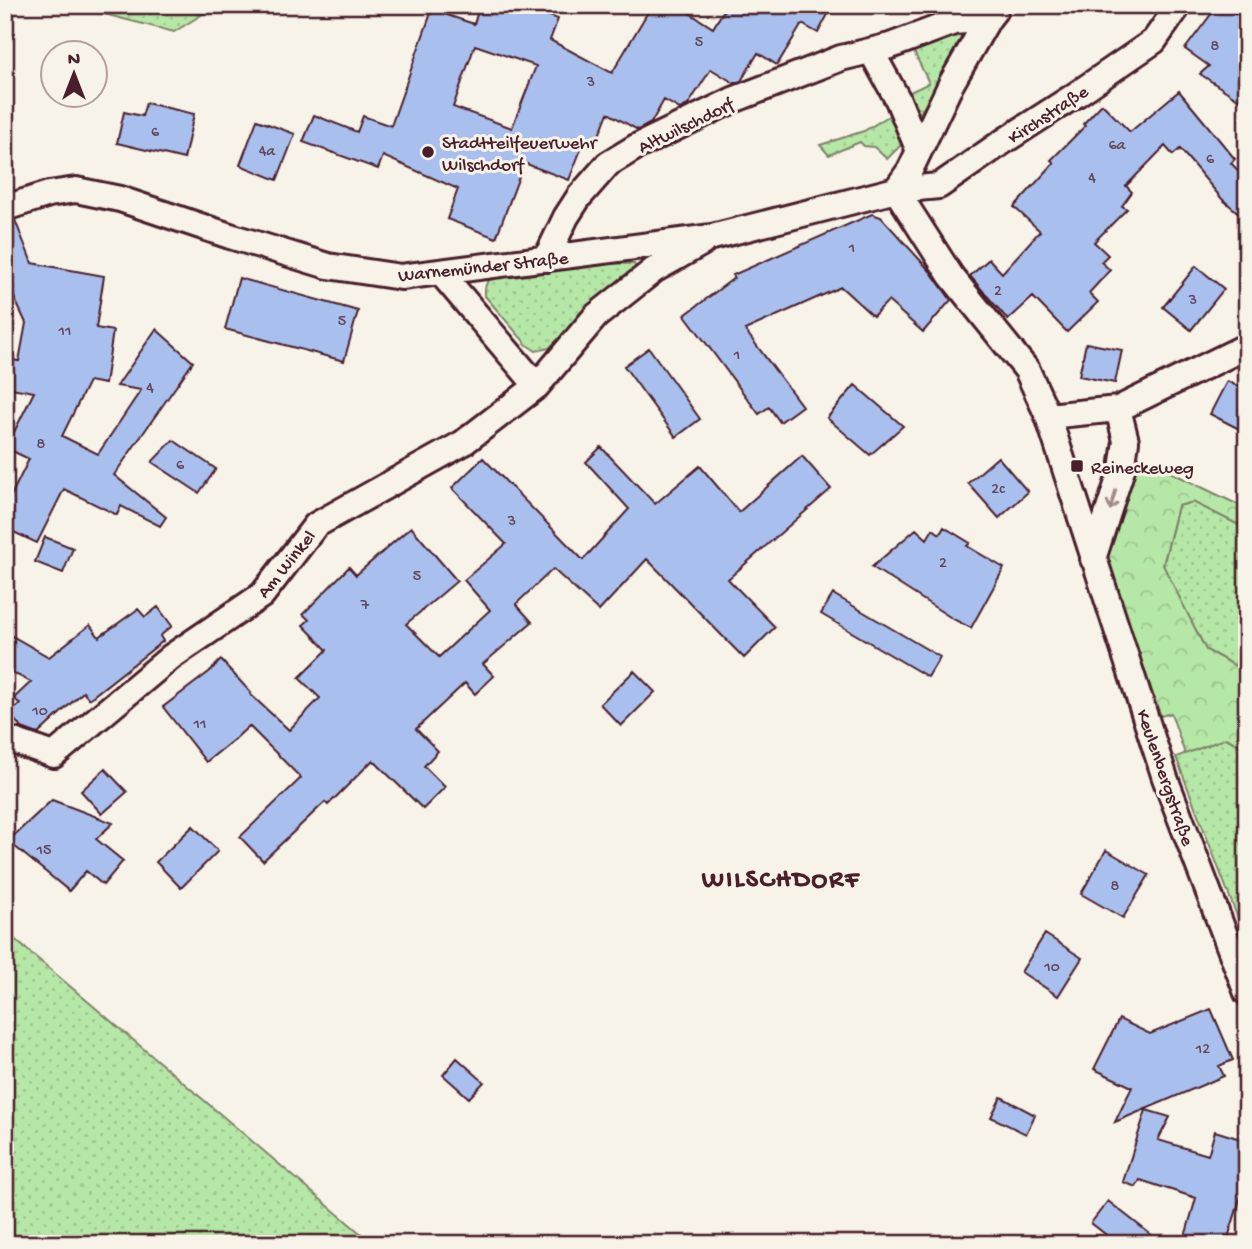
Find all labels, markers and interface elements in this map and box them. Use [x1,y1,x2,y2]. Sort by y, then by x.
house number: 5 [695,34,703,53]
north arrow [38,38,108,108]
house number: 8 [1211,38,1220,57]
text: N [68,49,80,72]
house number: 3 [586,74,595,93]
street label: Kirchstraße [1004,81,1094,150]
street label: Altwilschdorf [635,93,740,160]
house number: 6 [151,124,160,143]
place label: Stadtteilfeuerwehr Wilschdorf [442,133,599,178]
house number: 6a [1109,137,1127,156]
house number: 4a [259,143,276,162]
marker: Stadtteilfeuerwehr Wilschdorf [420,144,436,160]
house number: 6 [1206,151,1215,170]
house number: 4 [1088,170,1096,189]
house number: 1 [848,240,855,259]
street label: Warnemünder Straße [397,248,570,289]
house number: 2 [994,283,1002,302]
house number: 3 [1188,292,1197,311]
house number: 5 [338,313,346,332]
house number: 11 [58,323,71,342]
house number: 1 [733,347,740,366]
house number: 4 [146,380,154,399]
house number: 8 [37,436,46,455]
house number: 6 [176,457,185,476]
marker: Reineckeweg [1069,458,1085,474]
place label: Reineckeweg [1091,458,1194,481]
house number: 2c [991,481,1005,500]
one-way arrow [1105,488,1118,510]
house number: 3 [507,513,516,532]
street label: Am Winkel [253,527,322,604]
house number: 2 [939,555,947,574]
house number: 5 [413,568,421,587]
house number: 7 [360,597,370,616]
house number: 10 [31,703,48,722]
street label: Keulenbergstraße [1130,707,1198,850]
house number: 11 [193,716,206,735]
house number: 15 [36,842,51,861]
district label: WILSCHDORF [701,866,860,897]
house number: 8 [1111,878,1120,897]
house number: 10 [1043,959,1060,978]
house number: 12 [1195,1041,1210,1060]

